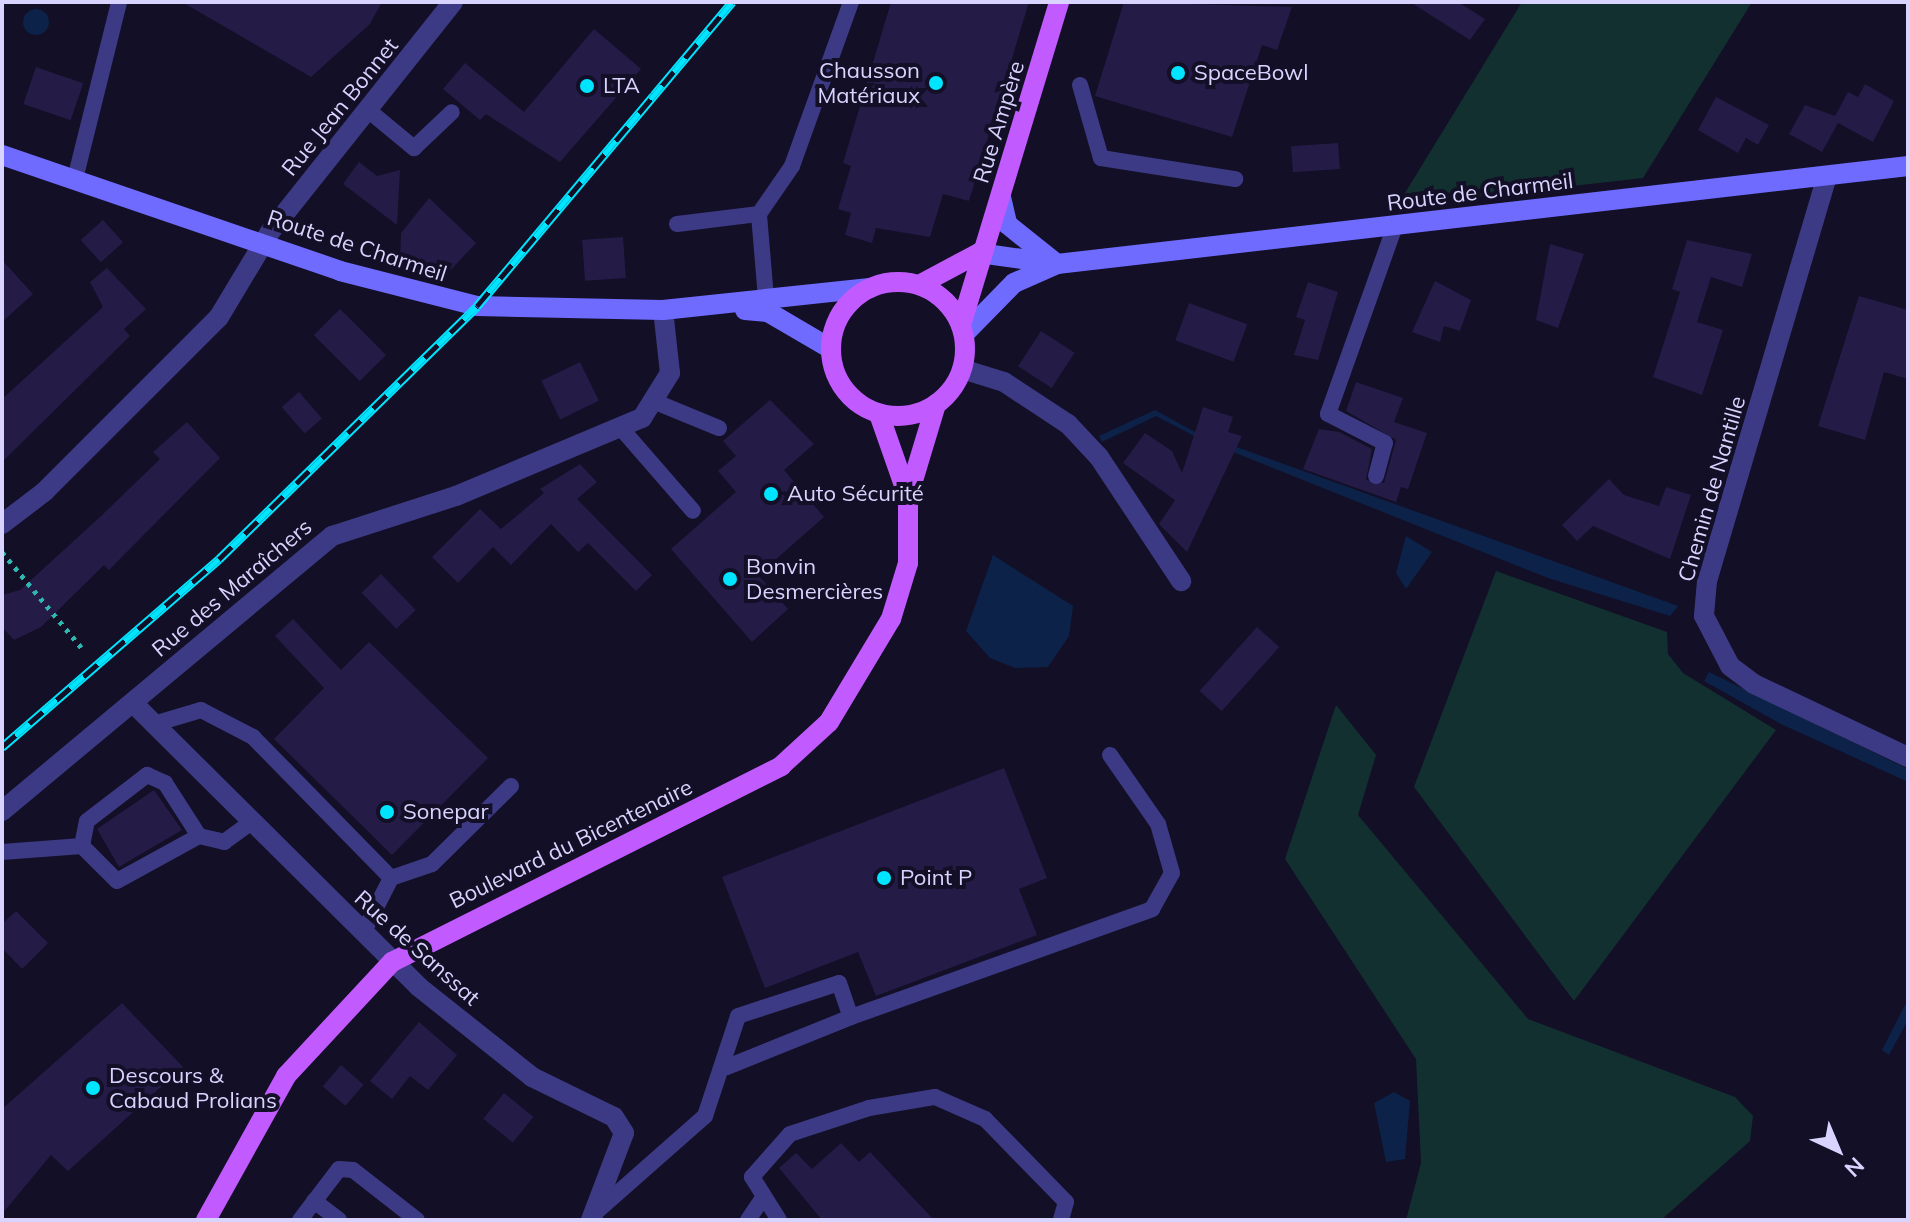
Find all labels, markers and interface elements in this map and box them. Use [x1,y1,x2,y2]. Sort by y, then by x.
street label: Rue Jean Bonnet [276,33,404,181]
place label: Chausson Matériaux [817,57,920,108]
street label: Rue Ampère [968,58,1030,186]
place label: SpaceBowl [1194,60,1308,86]
marker: SpaceBowl [1169,64,1187,82]
place label: LTA [603,73,640,99]
marker: Chausson Matériaux [927,74,945,92]
marker: LTA [578,77,596,95]
street label: Route de Charmeil [1385,167,1575,217]
street label: Route de Charmeil [264,205,450,287]
street label: Chemin de Nantille [1673,393,1751,585]
place label: Auto Sécurité [787,481,924,507]
marker: Auto Sécurité [762,485,780,503]
street label: Rue des Maraîchers [147,513,317,663]
place label: Bonvin Desmercières [746,553,883,604]
marker: Bonvin Desmercières [721,570,739,588]
street label: Boulevard du Bicentenaire [445,774,697,914]
place label: Sonepar [403,799,489,825]
marker: Sonepar [378,803,396,821]
place label: Point P [900,865,972,891]
marker: Point P [875,869,893,887]
street label: Rue de Sanssat [349,885,485,1011]
place label: Descours & Cabaud Prolians [109,1062,277,1114]
marker: Descours & Cabaud Prolians [84,1079,102,1097]
north arrow [1798,1110,1878,1190]
text: N [1839,1151,1870,1183]

